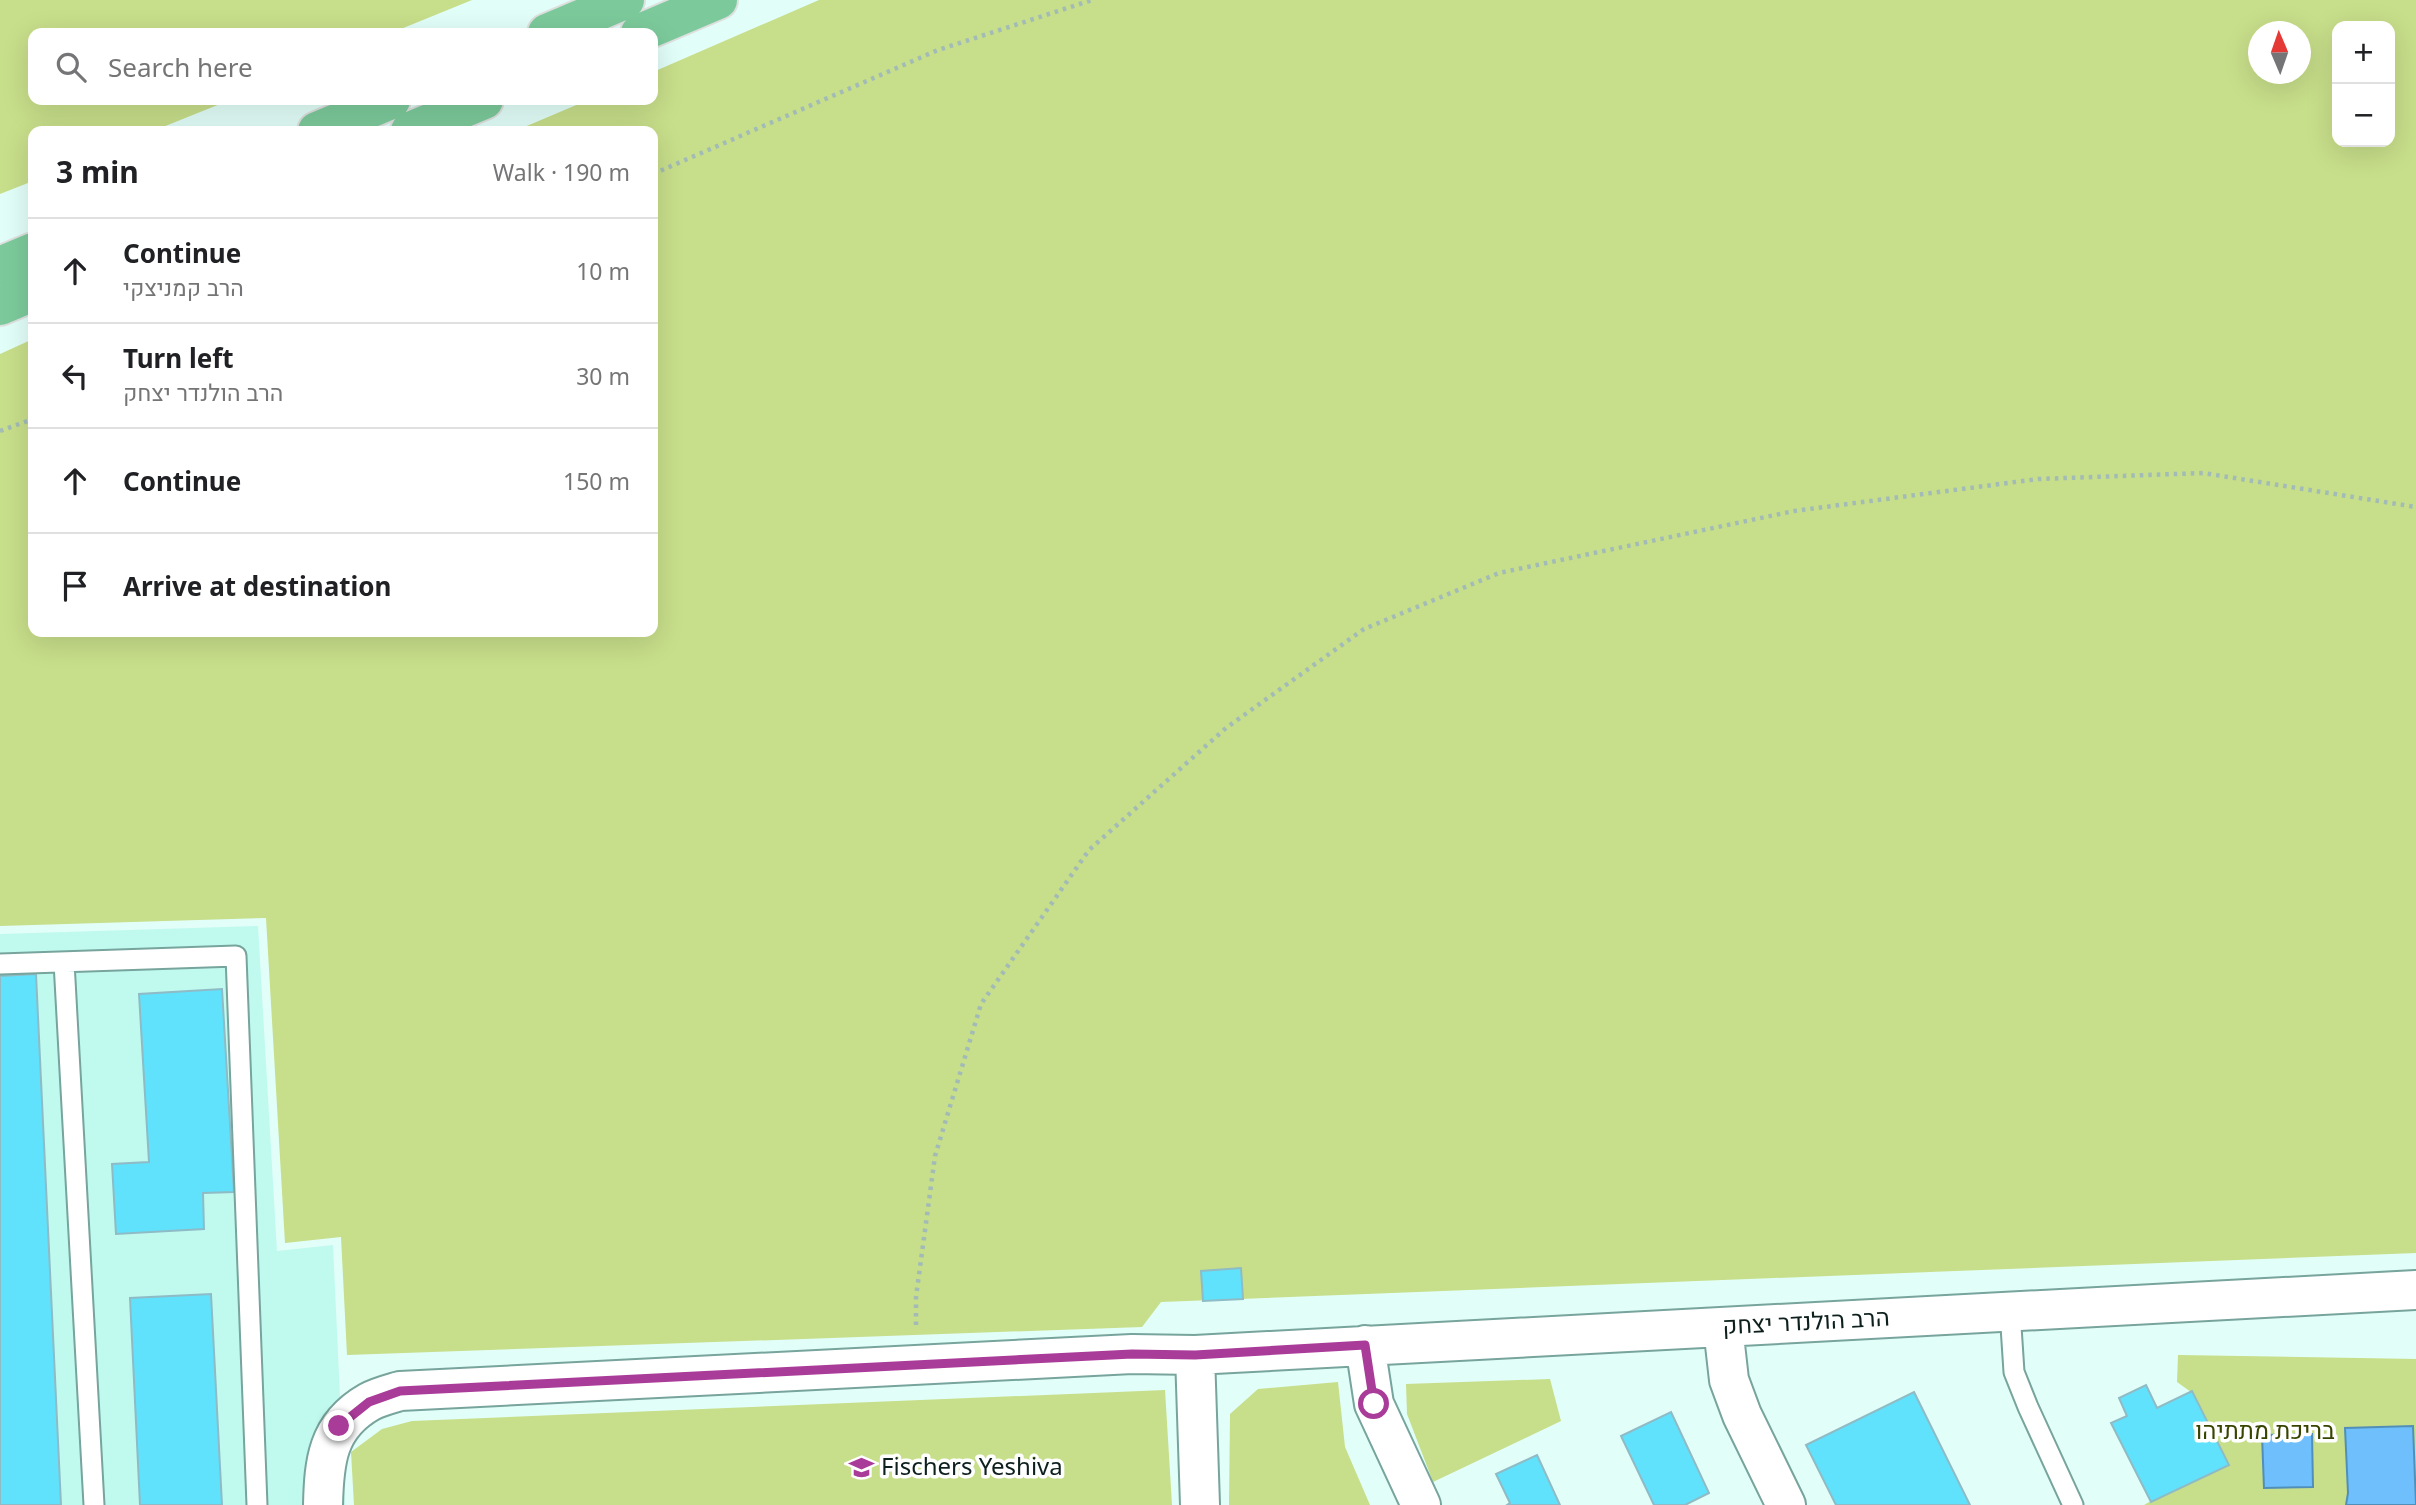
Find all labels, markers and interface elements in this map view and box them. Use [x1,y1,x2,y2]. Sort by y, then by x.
north arrow [2248,21,2311,84]
map controls [2332,21,2395,147]
button: + [2332,21,2395,84]
search box [28,28,658,105]
icon: search [52,48,90,86]
text: Search here [108,49,253,85]
button: − [2332,84,2395,147]
text: 3 min [56,151,139,192]
text: Walk · 190 m [493,156,630,188]
text: Continue [123,235,241,271]
icon: ahead [56,252,94,290]
text: 10 m [576,255,630,287]
text: הרב קמניצקי [123,271,244,303]
text: Turn left [123,340,234,376]
icon: left [56,357,94,395]
text: 30 m [576,360,630,392]
text: הרב הולנדר יצחק [123,376,283,408]
icon: ahead [56,462,94,500]
text: Continue [123,463,241,499]
text: 150 m [563,465,630,497]
icon: arrive [56,567,94,605]
text: Arrive at destination [123,568,392,604]
street label: הרב הולנדר יצחק [1722,1300,1890,1341]
route start [1358,1388,1389,1419]
route end [323,1410,354,1441]
park label: בריכת מתתיהו [2195,1413,2335,1446]
place label: Fischers Yeshiva [881,1449,1063,1482]
school or university icon: Fischers Yeshiva [847,1453,875,1481]

